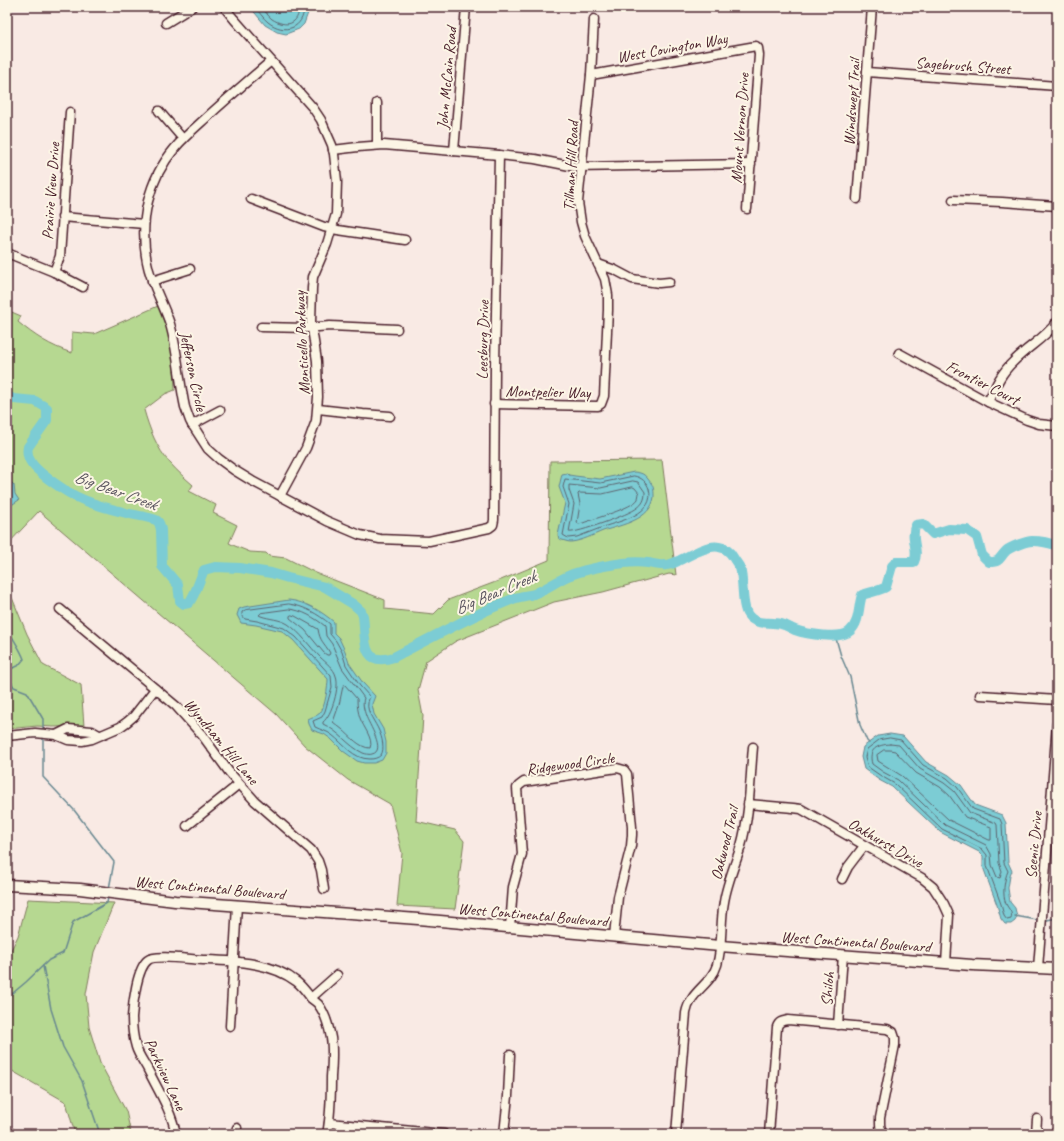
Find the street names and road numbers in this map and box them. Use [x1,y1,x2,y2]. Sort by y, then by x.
street label: John McCain Road [432,23,462,131]
street label: West Covington Way [616,28,730,68]
street label: Sagebrush Street [915,53,1013,79]
street label: Windswept Trail [839,55,865,146]
street label: Mount Vernon Drive [726,71,754,184]
street label: Tillman Hill Road [559,118,583,211]
street label: Prairie View Drive [38,140,65,240]
street label: Monticello Parkway [289,289,315,395]
street label: Leesburg Drive [472,298,494,380]
street label: Jefferson Circle [175,329,212,415]
street label: Frontier Court [943,356,1025,411]
street label: Montpelier Way [505,381,592,403]
street label: Wyndham Hill Lane [180,695,264,790]
street label: Ridgewood Circle [525,748,617,780]
street label: Oakwood Trail [706,801,745,882]
street label: Scenic Drive [1021,809,1047,879]
street label: Oakhurst Drive [845,813,928,873]
street label: West Continental Boulevard [134,872,288,905]
street label: West Continental Boulevard [457,899,611,932]
street label: West Continental Boulevard [780,927,934,957]
street label: Shiloh [817,971,839,1007]
street label: Parkview Lane [140,1035,191,1115]

